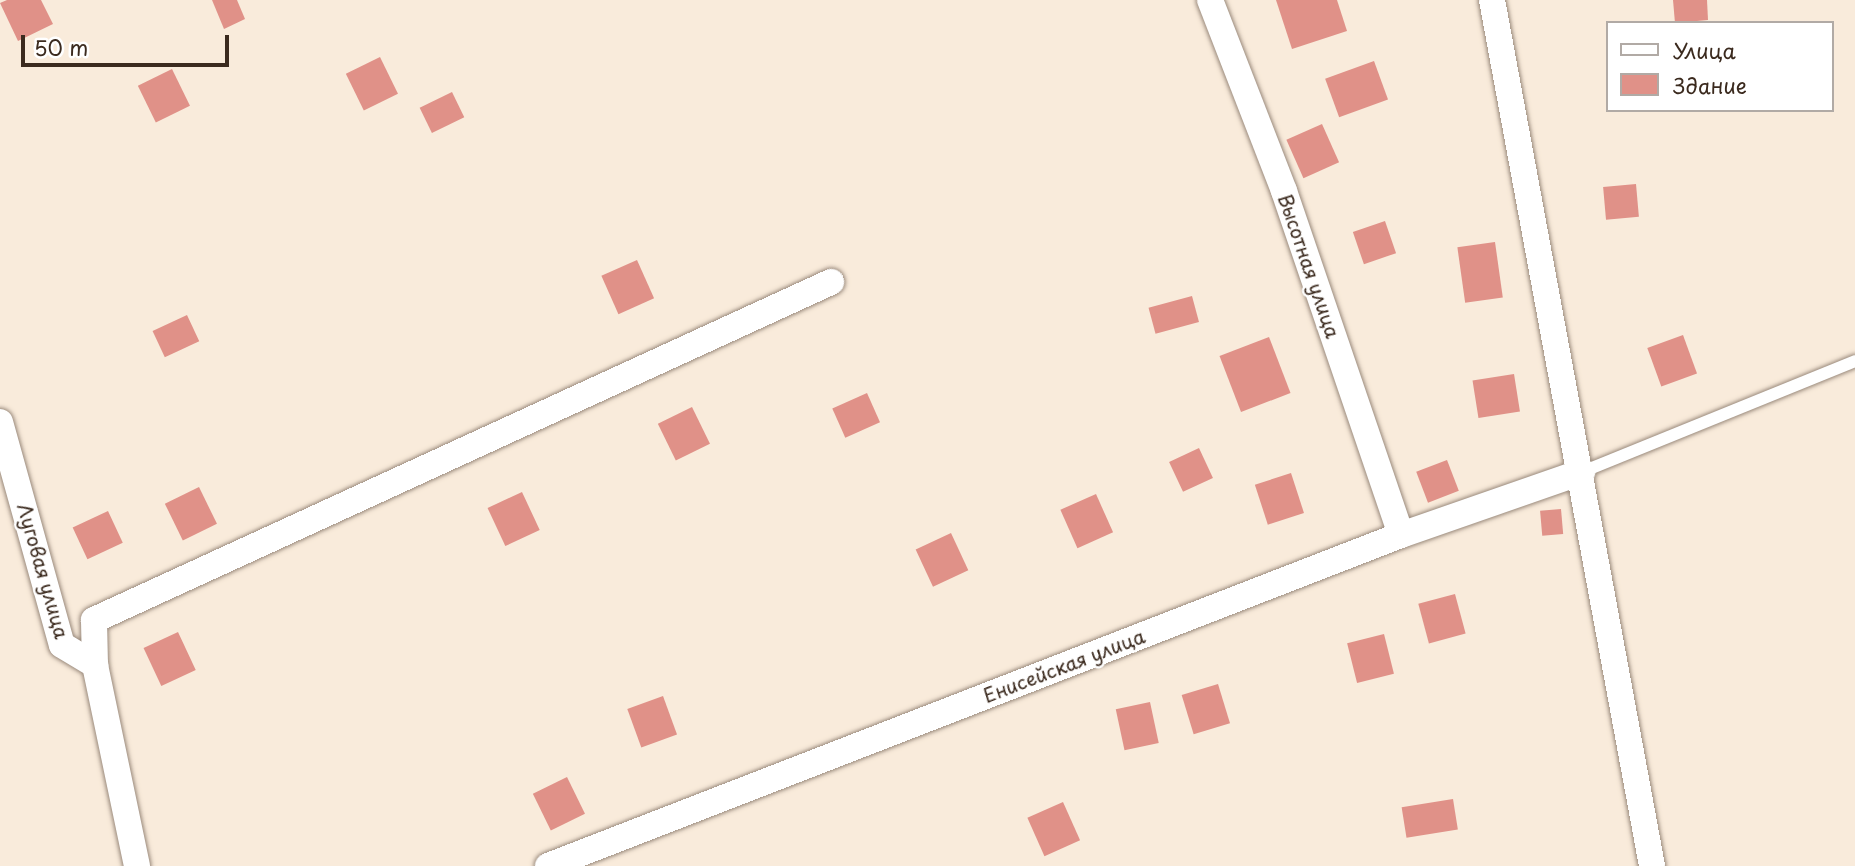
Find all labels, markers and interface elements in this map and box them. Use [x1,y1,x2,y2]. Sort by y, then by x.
scale bar [24,21,233,65]
legend [1606,21,1834,112]
text: 50 m [34,31,88,63]
text: Улица [1673,34,1736,66]
text: Здание [1673,69,1747,101]
street label: Высотная улица [1273,190,1345,342]
street label: Луговая улица [13,500,73,642]
street label: Енисейская улица [979,624,1149,708]

